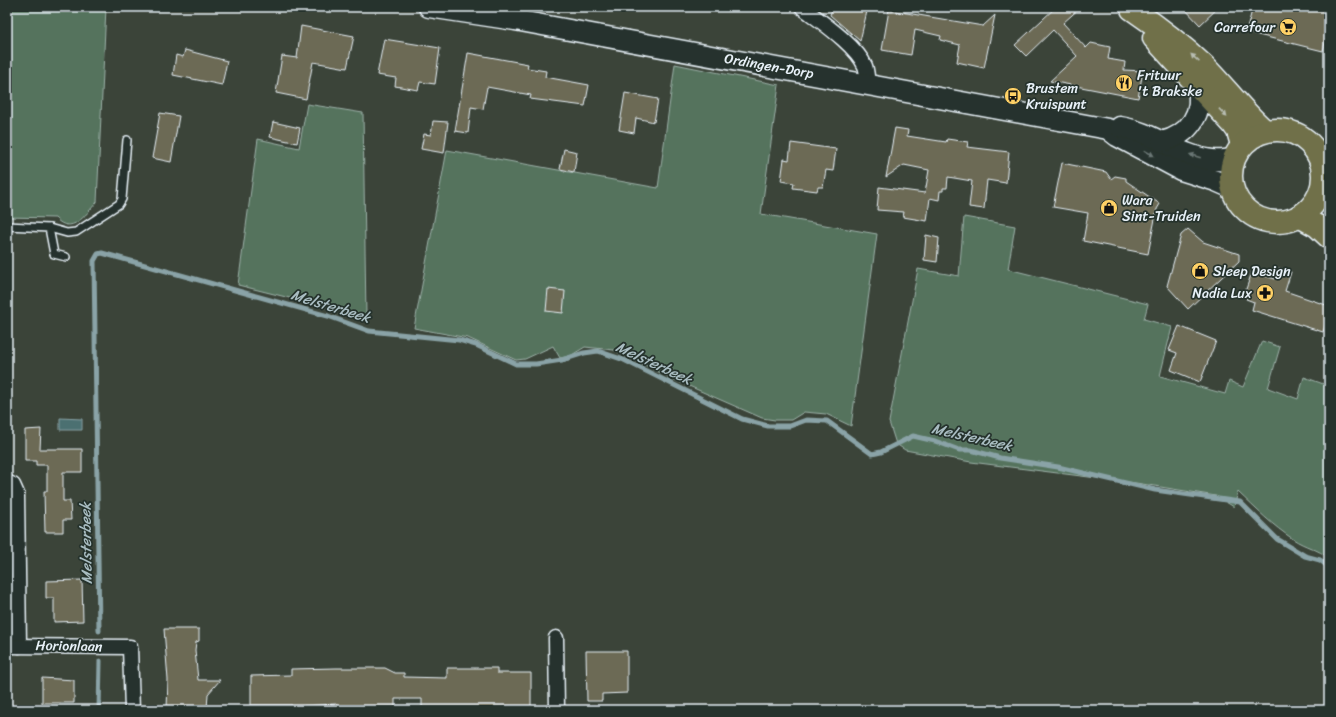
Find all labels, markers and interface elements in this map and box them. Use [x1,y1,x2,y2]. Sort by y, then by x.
place label: Carrefour [1214,15,1276,40]
supermarket icon: Carrefour [1278,17,1298,37]
street label: Ordingen-Dorp [722,46,816,86]
one-way arrow [1190,53,1200,63]
place label: Frituur 't Brakske [1137,63,1202,104]
restaurant icon: Frituur 't Brakske [1114,73,1134,93]
place label: Brustem Kruispunt [1026,76,1087,117]
bus stop icon: Brustem Kruispunt [1003,86,1023,106]
one-way arrow [1218,108,1228,118]
one-way arrow [1143,149,1155,156]
one-way arrow [1188,153,1200,159]
place label: Wara Sint-Truiden [1122,188,1201,229]
shop icon: Wara Sint-Truiden [1099,198,1119,218]
place label: Sleep Design [1213,259,1291,284]
shop icon: Sleep Design [1190,261,1210,281]
place label: Nadia Lux [1192,281,1253,306]
water label: Melsterbeek [288,282,375,331]
pharmacy icon: Nadia Lux [1255,283,1275,303]
water label: Melsterbeek [611,334,698,393]
water label: Melsterbeek [929,415,1016,459]
water label: Melsterbeek [72,501,100,584]
street label: Horionlaan [35,633,103,659]

